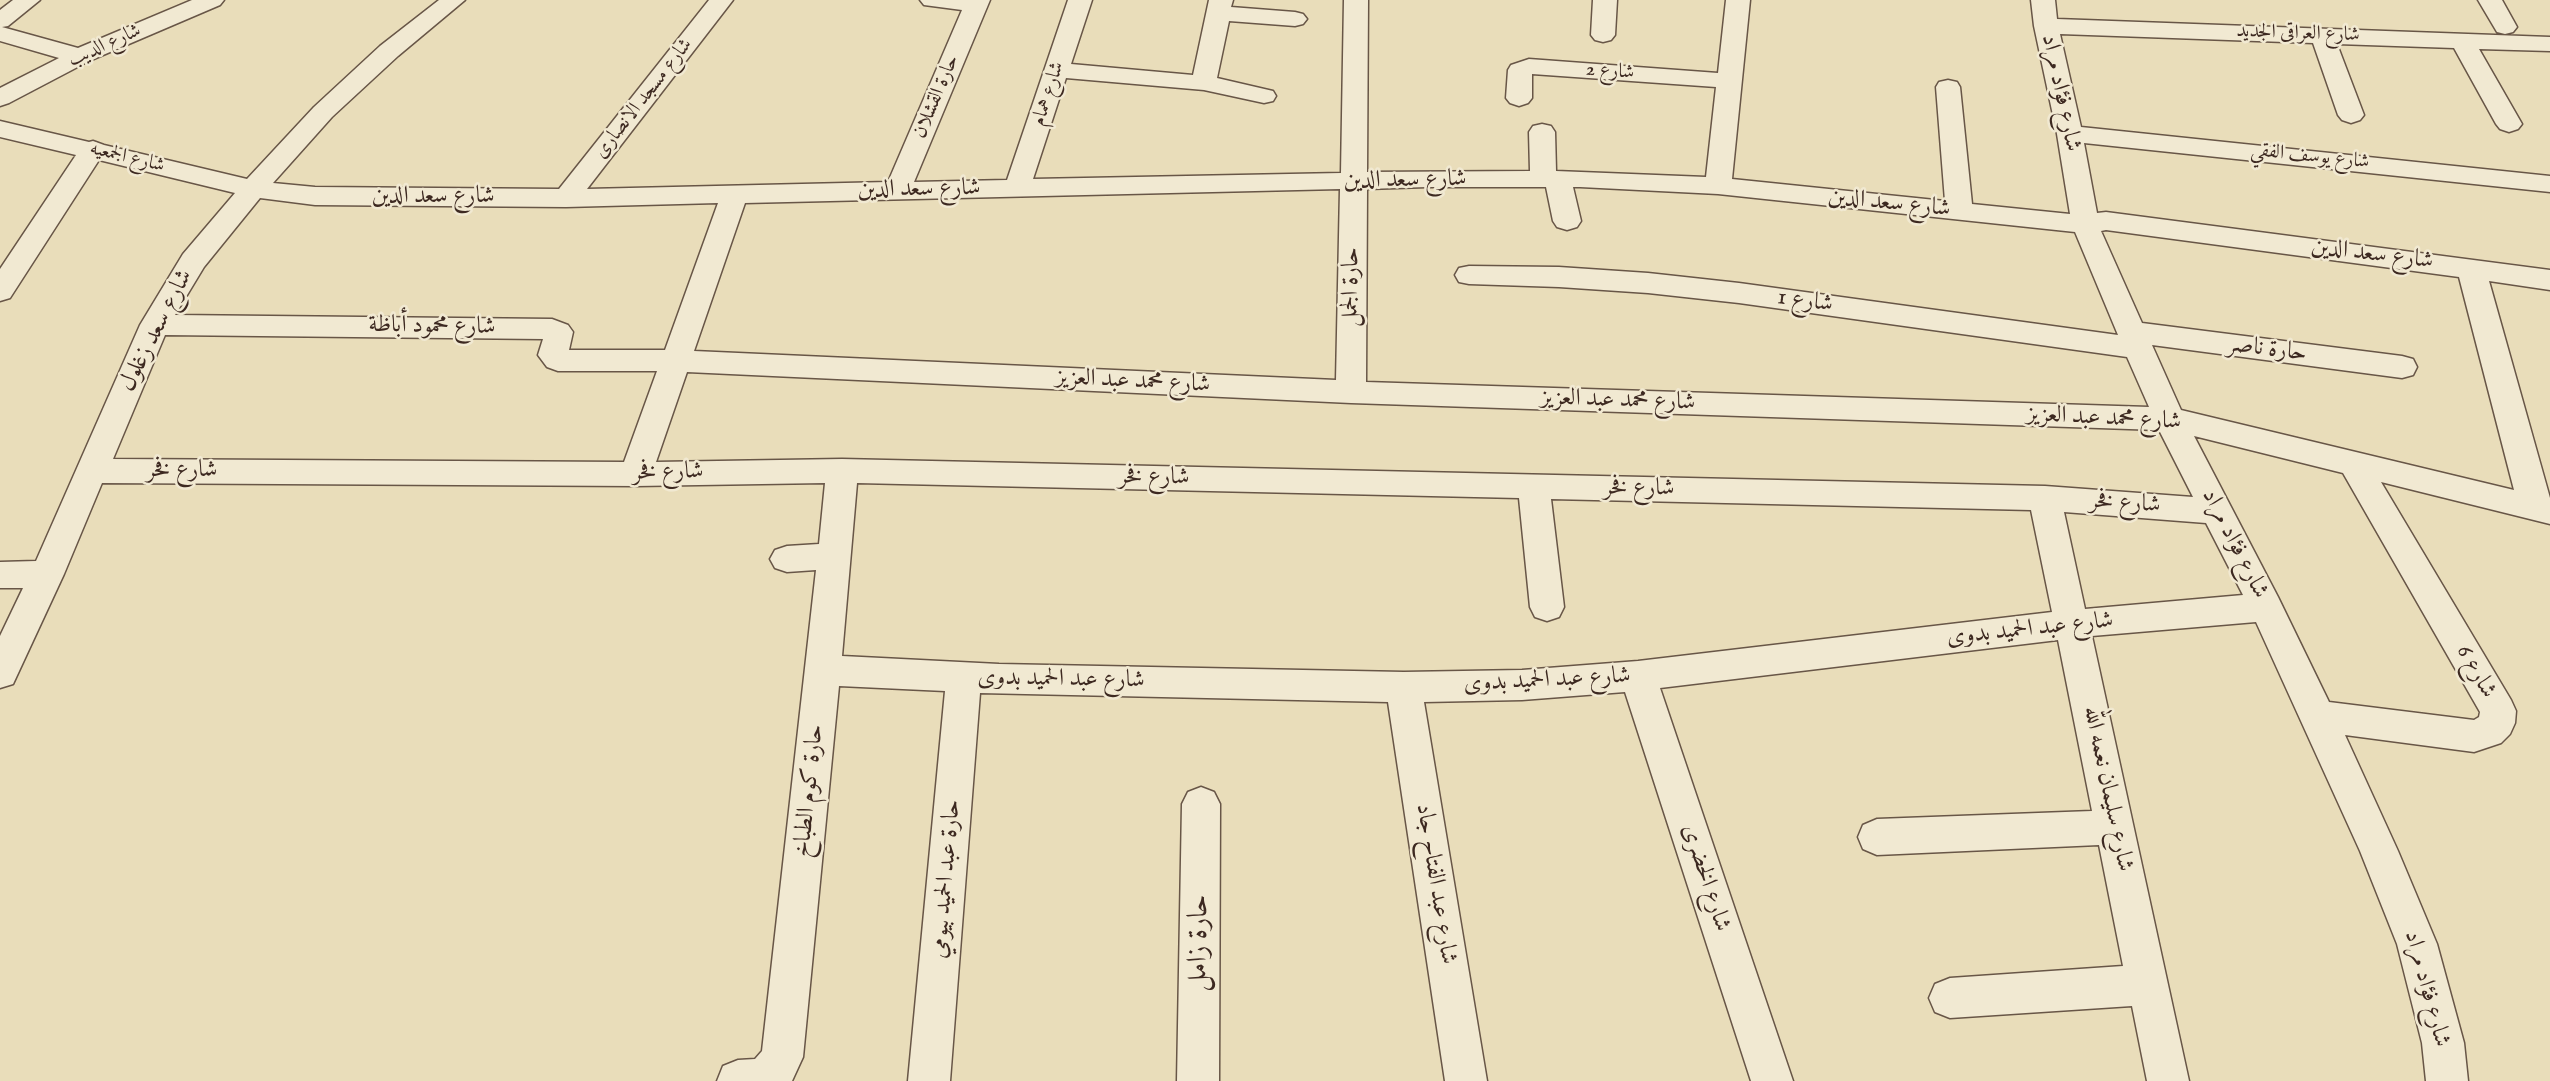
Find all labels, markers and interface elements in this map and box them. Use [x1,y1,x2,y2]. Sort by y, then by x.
street label: شارع الديب [65,19,145,73]
street label: شارع العراقى الجديد [2236,20,2360,48]
street label: شارع فؤاد مراد [2034,32,2086,154]
street label: شارع مسجد الانصارى [590,34,698,164]
street label: حارة القشلان [909,52,965,142]
street label: شارع 2 [1585,58,1635,86]
street label: شارع همام [1027,59,1071,129]
street label: شارع الجمعيه [87,137,167,179]
street label: شارع يوسف الفقي [2250,139,2370,175]
street label: شارع سعد الدين [1343,166,1467,196]
street label: شارع سعد الدين [857,175,981,205]
street label: شارع سعد الدين [371,183,495,211]
street label: شارع سعد الدين [1826,183,1952,225]
street label: شارع سعد الدين [2309,233,2435,277]
street label: حارة الجمل [1337,247,1367,327]
street label: شارع سعد زغلول [114,265,200,397]
street label: شارع 1 [1775,284,1835,320]
street label: شارع محمود أباظة [368,311,496,343]
street label: حارة ناصر [2226,331,2308,369]
street label: شارع محمد عبد العزيز [1055,364,1211,400]
street label: شارع محمد عبد العزيز [1540,384,1696,418]
street label: شارع محمد عبد العزيز [2026,401,2182,437]
street label: شارع فخر [147,457,217,485]
street label: شارع فخر [632,458,704,488]
street label: شارع فخر [1118,463,1190,493]
street label: شارع فخر [1603,474,1675,504]
street label: شارع فؤاد مراد [2194,484,2274,604]
street label: شارع فخر [2089,487,2161,521]
street label: شارع عبد الحميد بدوى [1945,607,2115,653]
street label: شارع 6 [2448,640,2502,704]
street label: شارع عبد الحميد بدوى [1463,662,1631,700]
street label: شارع عبد الحميد بدوى [977,664,1145,696]
street label: شارع سليمان نعمه الله [2075,704,2139,874]
street label: حارة كوم الطباخ [789,723,831,859]
street label: حارة عبد الحميد بيومي [926,798,968,960]
street label: شارع عبد الفتاح جاد [1408,801,1462,967]
street label: شارع الخضرى [1674,821,1736,935]
street label: حارة زامل [1182,894,1218,992]
street label: شارع فؤاد مراد [2397,928,2455,1050]

